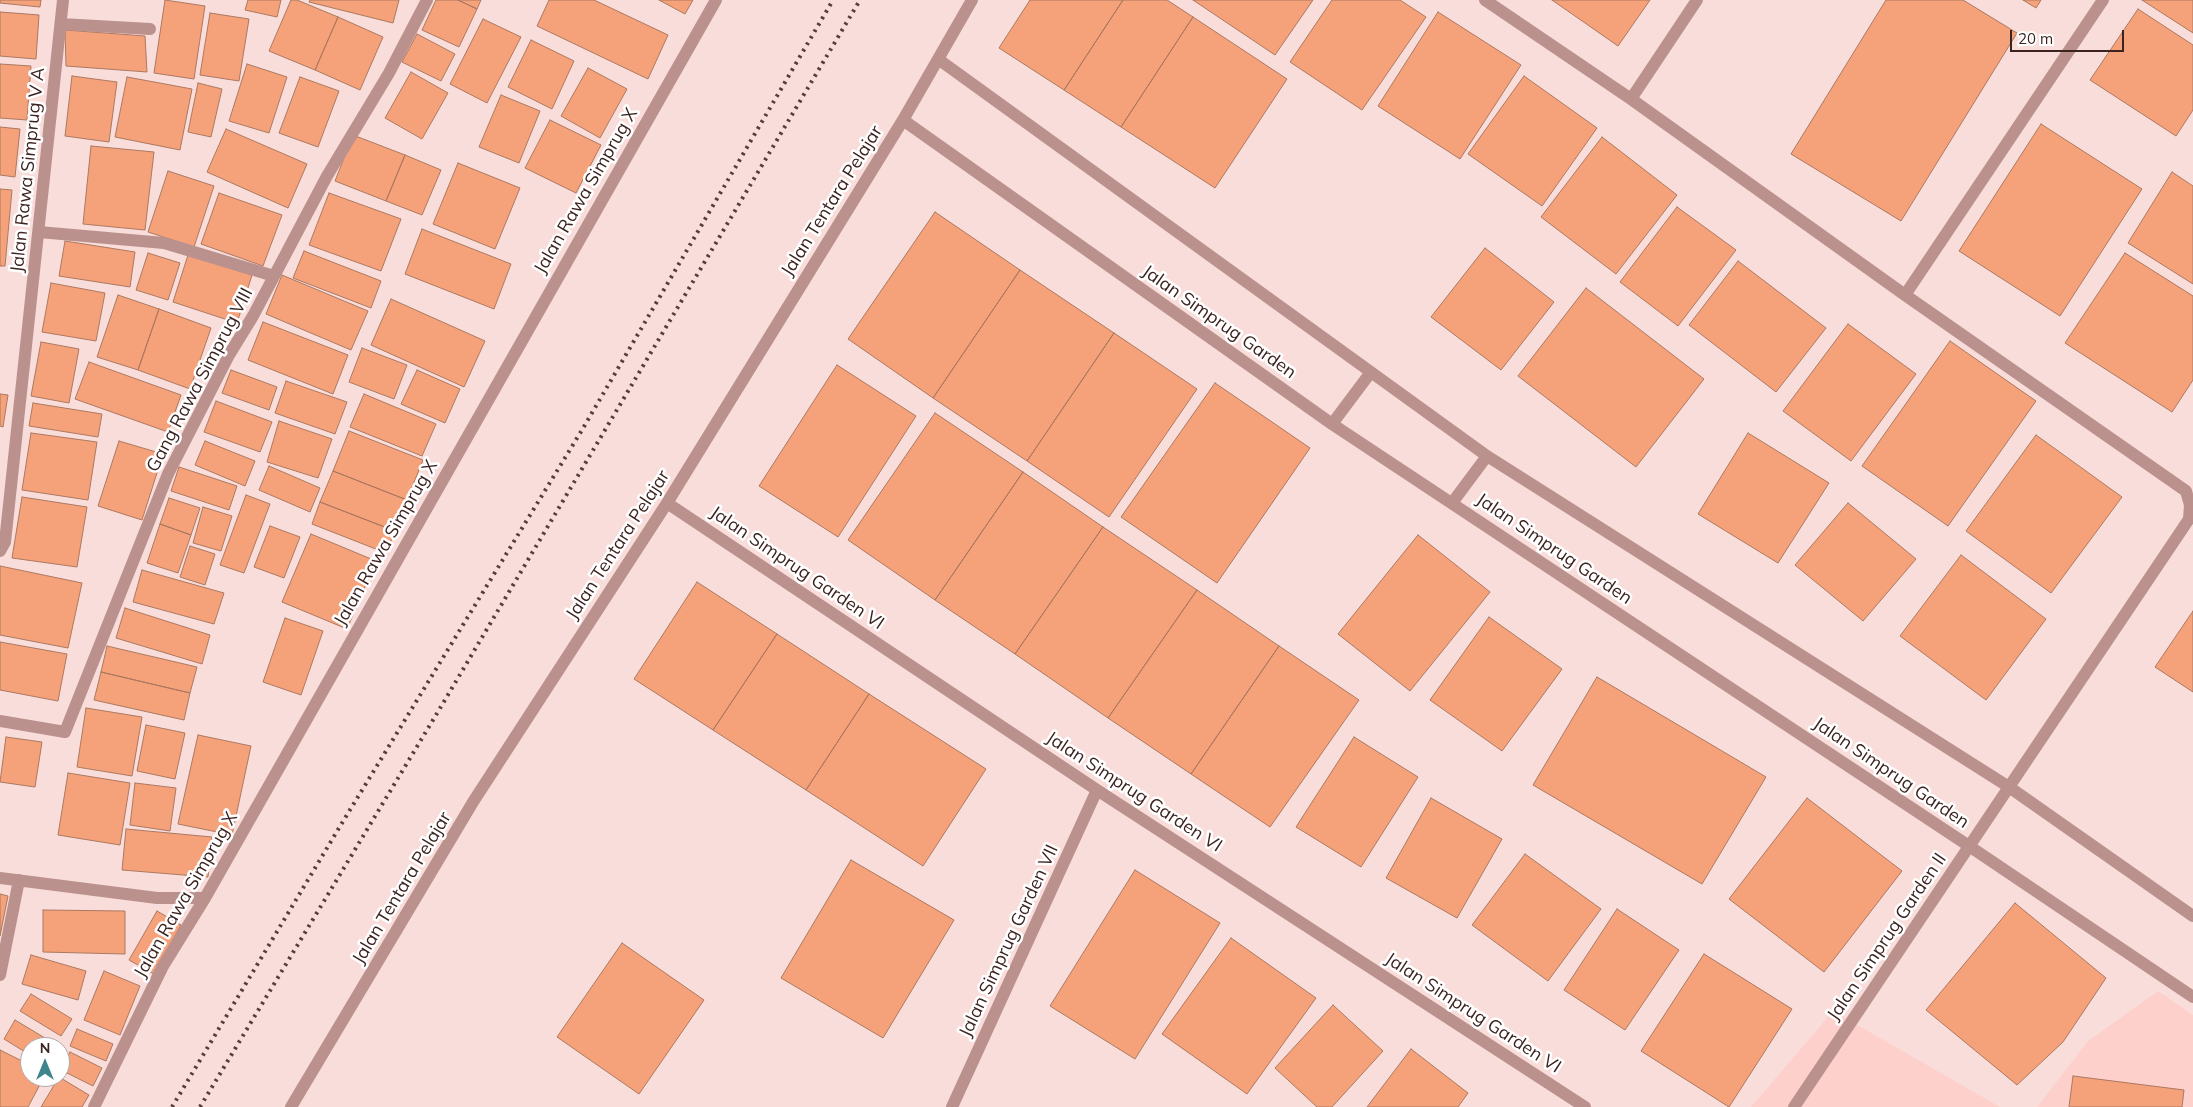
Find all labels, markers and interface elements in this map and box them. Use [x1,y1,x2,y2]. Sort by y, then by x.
scale bar [2013,20,2127,52]
text: 20 m [2018,29,2053,48]
street label: Jalan Rawa Simprug V A [6,66,50,274]
street label: Jalan Rawa Simprug X [530,104,642,278]
street label: Jalan Tentara Pelajar [777,122,887,280]
street label: Jalan Simprug Garden [1138,261,1300,383]
street label: Gang Rawa Simprug VIII [142,284,258,476]
street label: Jalan Rawa Simprug X [330,456,442,630]
street label: Jalan Tentara Pelajar [562,466,674,624]
street label: Jalan Simprug Garden [1472,489,1636,609]
street label: Jalan Simprug Garden VI [706,502,888,634]
street label: Jalan Simprug Garden [1809,713,1973,833]
street label: Jalan Simprug Garden VI [1042,727,1226,857]
street label: Jalan Rawa Simprug X [130,808,242,982]
street label: Jalan Tentara Pelajar [348,808,456,968]
street label: Jalan Simprug Garden VII [955,841,1063,1041]
street label: Jalan Simprug Garden II [1823,849,1951,1025]
street label: Jalan Simprug Garden VI [1381,948,1565,1078]
north arrow [20,1037,70,1087]
text: N [40,1039,50,1057]

